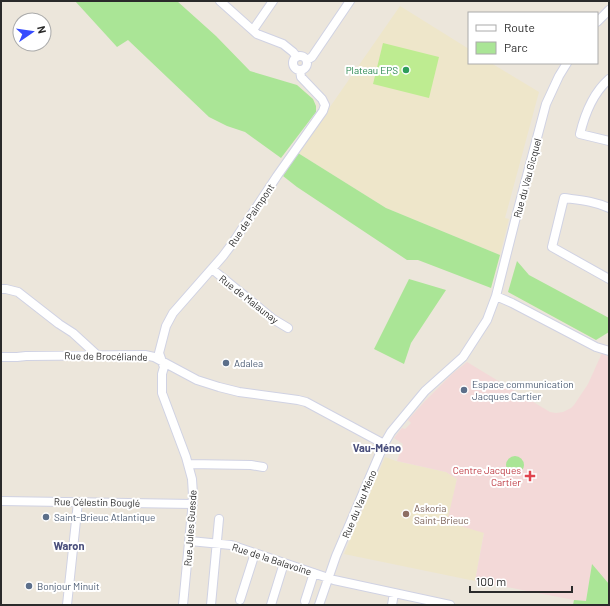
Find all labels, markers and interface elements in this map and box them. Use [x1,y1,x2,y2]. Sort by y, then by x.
north arrow [12,12,52,52]
legend [468,12,598,64]
text: Route [504,20,535,34]
text: N [35,25,49,35]
text: Parc [504,40,528,54]
place label: Plateau EPS [346,64,398,76]
marker: Plateau EPS [401,65,411,75]
street label: Rue du Vau Gicquel [511,137,543,219]
street label: Rue de Paimpont [226,181,277,249]
street label: Rue de Malaunay [217,272,281,326]
street label: Rue de Brocéliande [64,349,148,363]
place label: Adalea [234,357,263,369]
marker: Adalea [221,358,231,368]
place label: Espace communication Jacques Cartier [472,378,574,402]
marker: Espace communication Jacques Cartier [459,385,469,395]
district label: Vau-Méno [353,441,401,454]
place label: Centre Jacques Cartier [453,464,521,488]
street label: Rue du Vau Méno [339,468,379,540]
marker: Centre Jacques Cartier [524,470,536,482]
street label: Rue Jules Guesde [181,489,199,567]
street label: Rue Célestin Bouglé [54,495,140,509]
place label: Askoria Saint-Brieuc [414,502,469,526]
marker: Askoria Saint-Brieuc [401,509,411,519]
place label: Saint-Brieuc Atlantique [54,511,155,523]
marker: Saint-Brieuc Atlantique [41,512,51,522]
district label: Waron [53,539,85,552]
street label: Rue de la Balavoine [231,540,313,578]
scale bar [470,568,572,594]
text: 100 m [476,574,506,588]
place label: Bonjour Minuit [37,580,100,592]
marker: Bonjour Minuit [24,581,34,591]

